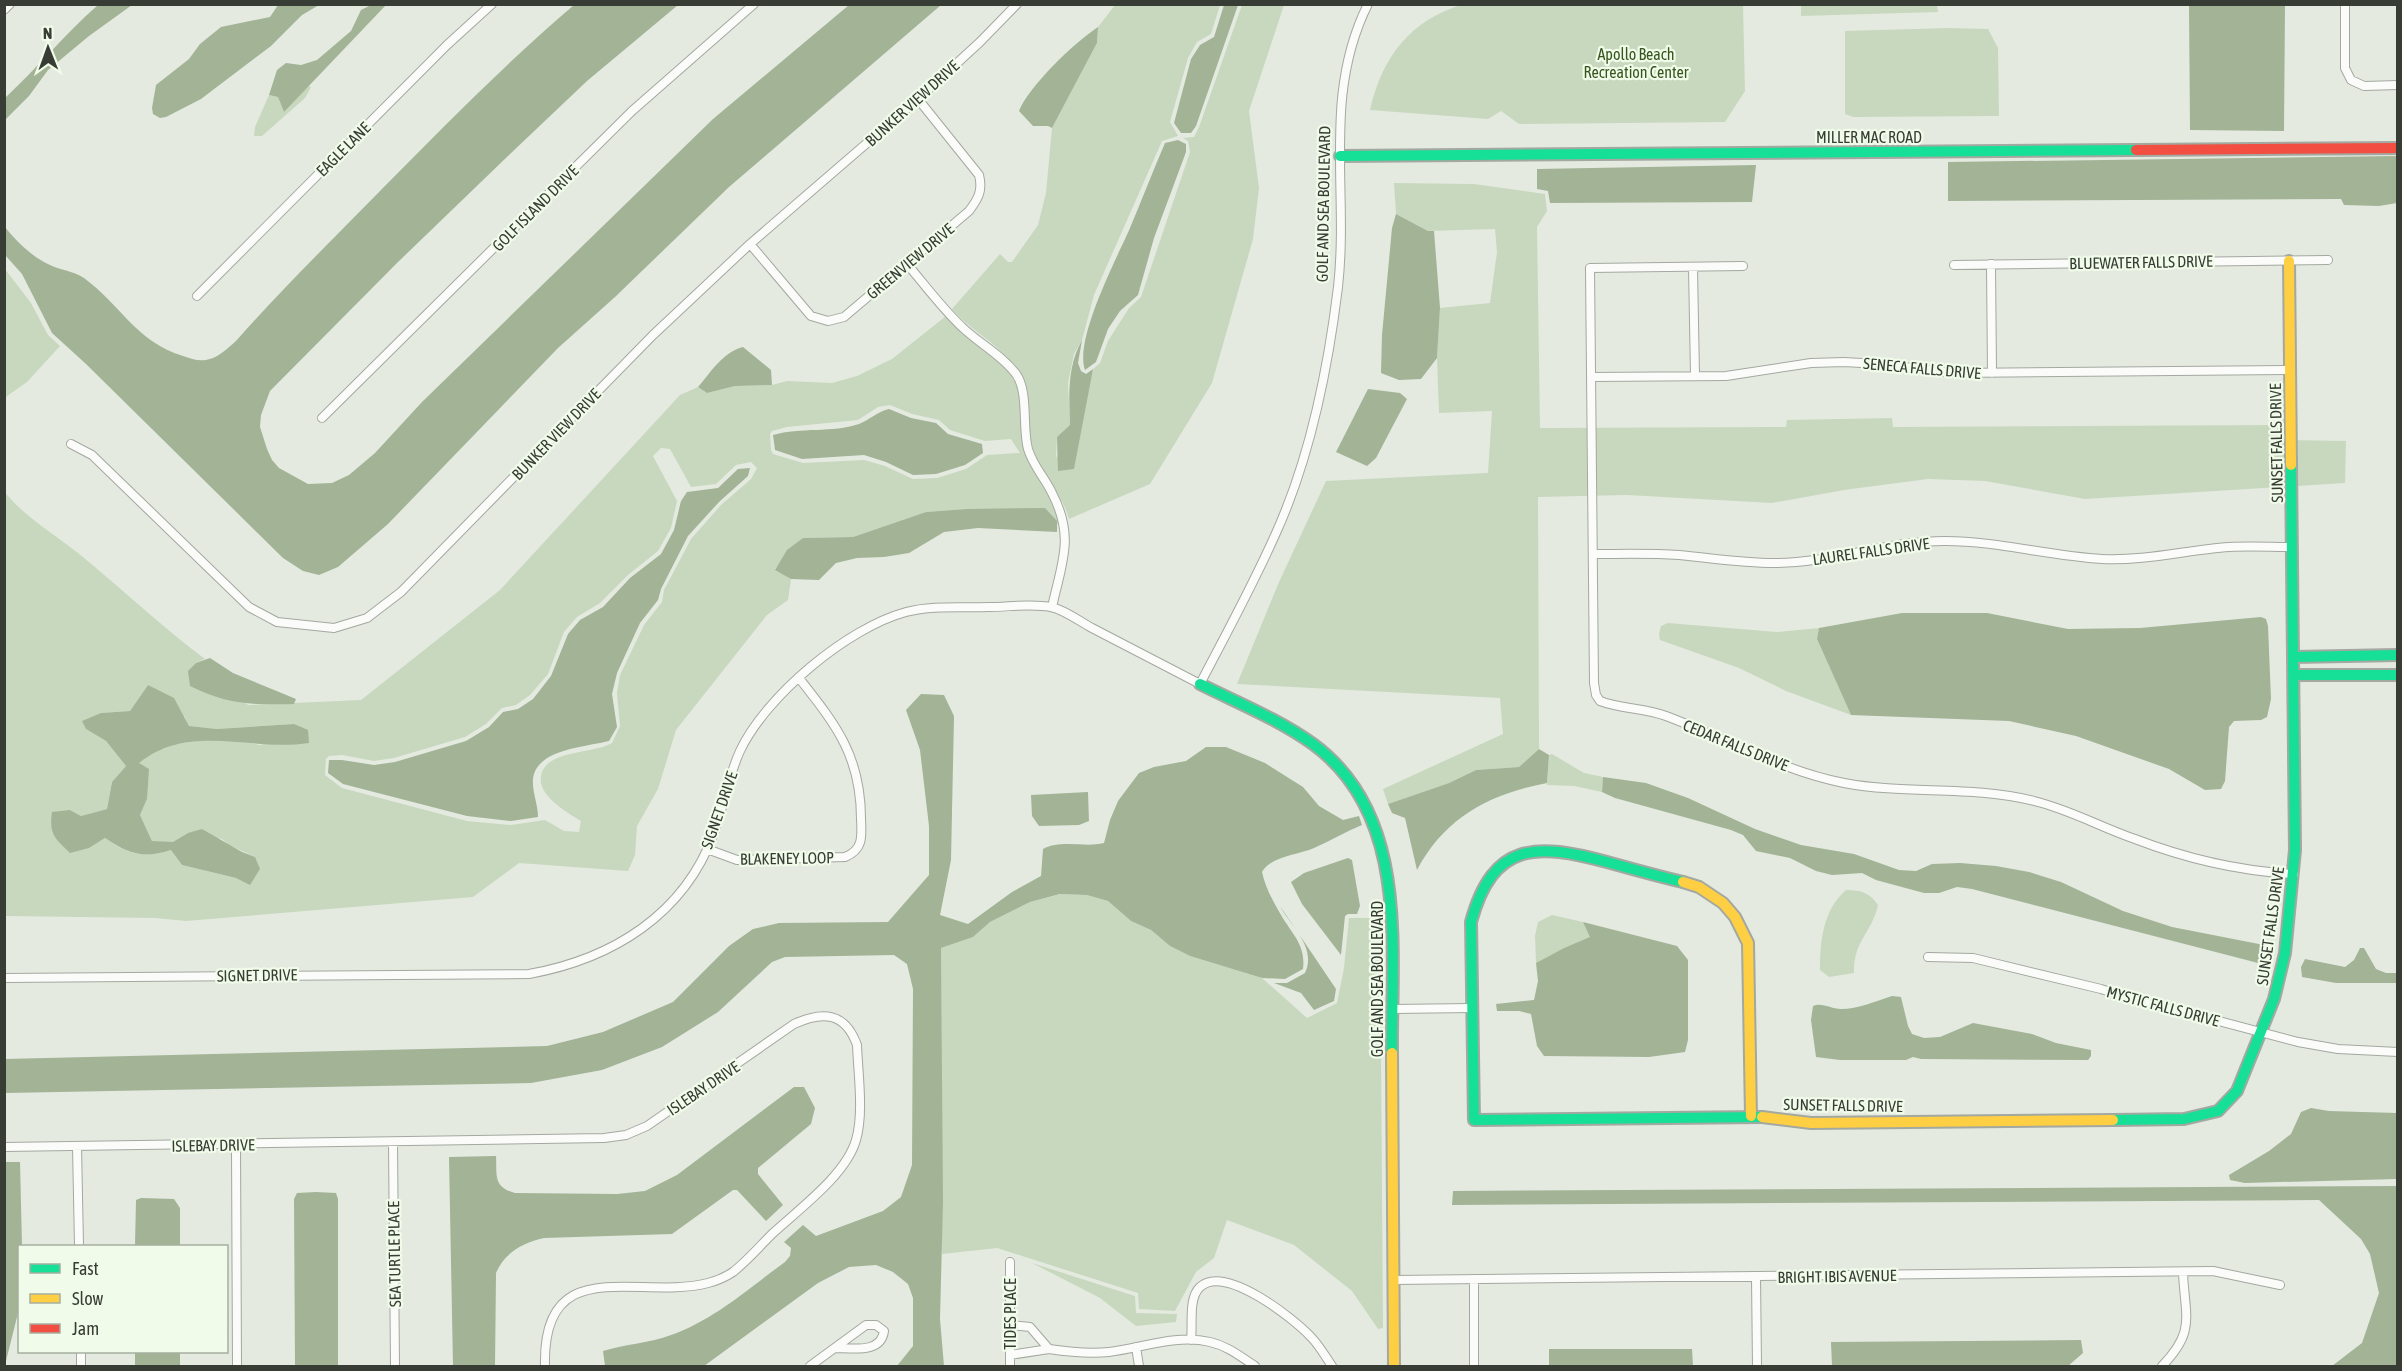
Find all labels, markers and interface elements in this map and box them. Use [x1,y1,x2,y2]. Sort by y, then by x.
north arrow [18,18,78,78]
text: N [43,24,53,42]
park label: Apollo Beach Recreation Center [1584,45,1689,81]
street label: BUNKER VIEW DRIVE [862,56,963,150]
street label: EAGLE LANE [312,118,374,180]
street label: GOLF AND SEA BOULEVARD [1313,126,1333,282]
street label: MILLER MAC ROAD [1816,128,1922,146]
street label: GOLF ISLAND DRIVE [488,161,582,255]
street label: GREENVIEW DRIVE [863,219,957,303]
street label: BLUEWATER FALLS DRIVE [2069,252,2213,272]
street label: SENECA FALLS DRIVE [1862,354,1982,382]
street label: SUNSET FALLS DRIVE [2266,383,2286,503]
street label: BUNKER VIEW DRIVE [508,385,604,483]
street label: LAUREL FALLS DRIVE [1811,534,1931,568]
street label: CEDAR FALLS DRIVE [1681,716,1791,774]
street label: SIGNET DRIVE [697,769,741,851]
street label: BLAKENEY LOOP [740,848,834,868]
street label: SUNSET FALLS DRIVE [2253,865,2287,986]
street label: GOLF AND SEA BOULEVARD [1368,901,1386,1057]
street label: SIGNET DRIVE [217,965,298,985]
street label: MYSTIC FALLS DRIVE [2105,982,2222,1030]
street label: ISLEBAY DRIVE [663,1057,743,1119]
street label: SUNSET FALLS DRIVE [1783,1095,1903,1115]
street label: ISLEBAY DRIVE [171,1135,255,1155]
street label: SEA TURTLE PLACE [384,1201,404,1307]
legend [18,1245,228,1353]
text: Fast [72,1258,99,1279]
street label: BRIGHT IBIS AVENUE [1777,1266,1897,1286]
street label: TIDES PLACE [1001,1278,1019,1350]
text: Slow [72,1288,103,1309]
text: Jam [72,1318,99,1339]

